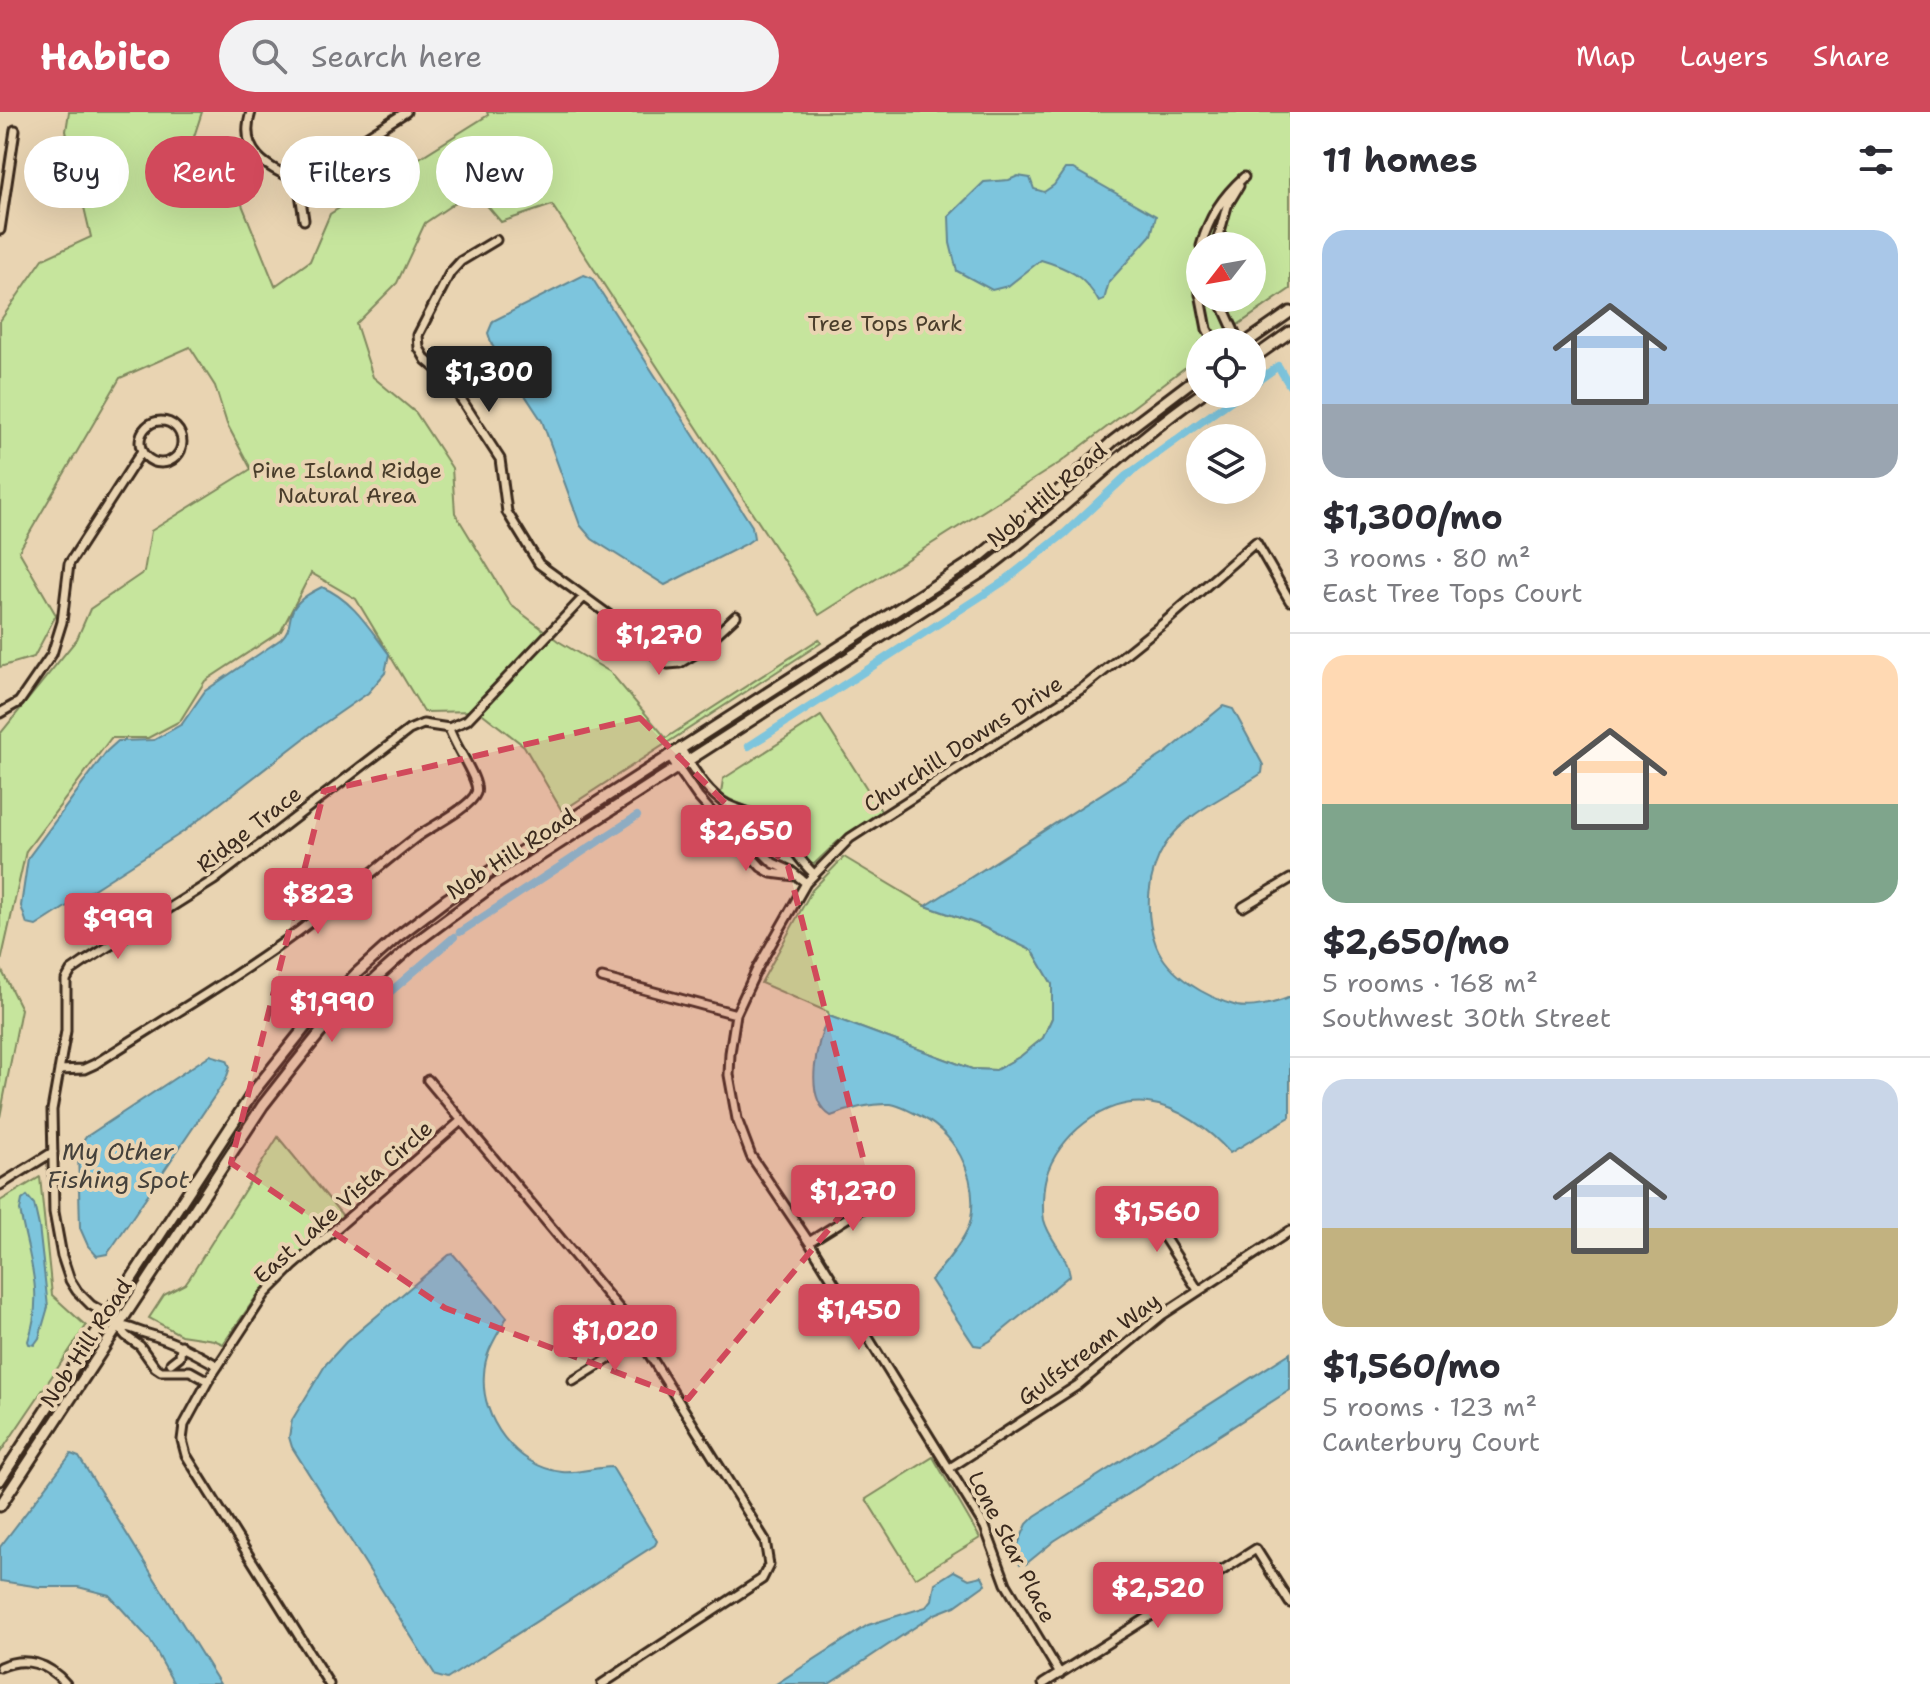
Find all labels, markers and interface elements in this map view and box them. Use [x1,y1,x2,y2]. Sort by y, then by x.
search box [219,20,779,92]
text: Habito [40,31,171,82]
icon: search [247,34,291,78]
text: Search here [311,36,482,77]
text: Map [1576,37,1636,75]
text: Layers [1680,37,1769,75]
text: Share [1813,37,1890,75]
chip: Buy [24,136,129,208]
chip: Rent [145,136,264,208]
chip: Filters [280,136,420,208]
chip: New [436,136,553,208]
text: 11 homes [1322,137,1478,183]
icon: filters [1854,138,1898,182]
north arrow [1186,232,1266,312]
map controls [1186,232,1266,504]
icon: home [1538,282,1682,426]
park label: Tree Tops Park [807,309,963,338]
button: locate [1186,328,1266,408]
pin: $1,300 [424,346,554,414]
text: $1,300 [445,354,533,389]
button: layers [1186,424,1266,504]
street label: Nob Hill Road [981,436,1113,554]
park label: Pine Island Ridge Natural Area [252,456,442,510]
text: $1,300/mo [1322,494,1503,540]
text: 3 rooms · 80 m² [1322,540,1531,575]
text: East Tree Tops Court [1322,575,1583,610]
pin: $1,270 [594,609,724,677]
text: $1,270 [615,617,703,652]
street label: Churchill Downs Drive [858,669,1068,819]
icon: home [1538,707,1682,851]
street label: Ridge Trace [191,779,307,879]
street label: Nob Hill Road [441,801,581,906]
pin: $2,650 [681,805,811,873]
text: $2,650 [699,813,793,848]
pin: $823 [271,868,365,936]
text: $823 [282,876,354,911]
pin: $999 [71,893,165,961]
text: $999 [82,901,154,936]
text: $2,650/mo [1322,919,1510,965]
text: 5 rooms · 168 m² [1322,965,1538,1000]
pin: $1,990 [267,976,397,1044]
text: $1,990 [289,984,375,1019]
text: Southwest 30th Street [1322,1000,1611,1035]
street label: East Lake Vista Circle [247,1114,439,1290]
icon: home [1538,1131,1682,1275]
water label: My Other Fishing Spot [47,1136,189,1196]
pin: $1,270 [788,1165,918,1233]
text: $1,270 [809,1173,897,1208]
pin: $1,560 [1092,1186,1222,1254]
text: $1,560 [1113,1194,1201,1229]
street label: Nob Hill Road [34,1273,139,1413]
pin: $1,450 [794,1284,924,1352]
street label: Gulfstream Way [1012,1286,1166,1412]
text: $1,450 [816,1292,902,1327]
pin: $1,020 [550,1305,680,1373]
text: $1,020 [571,1313,659,1348]
text: $1,560/mo [1322,1343,1501,1389]
text: 5 rooms · 123 m² [1322,1389,1537,1424]
text: Canterbury Court [1322,1424,1540,1459]
street label: Lone Star Place [961,1466,1063,1628]
pin: $2,520 [1093,1562,1223,1630]
text: $2,520 [1111,1570,1205,1605]

